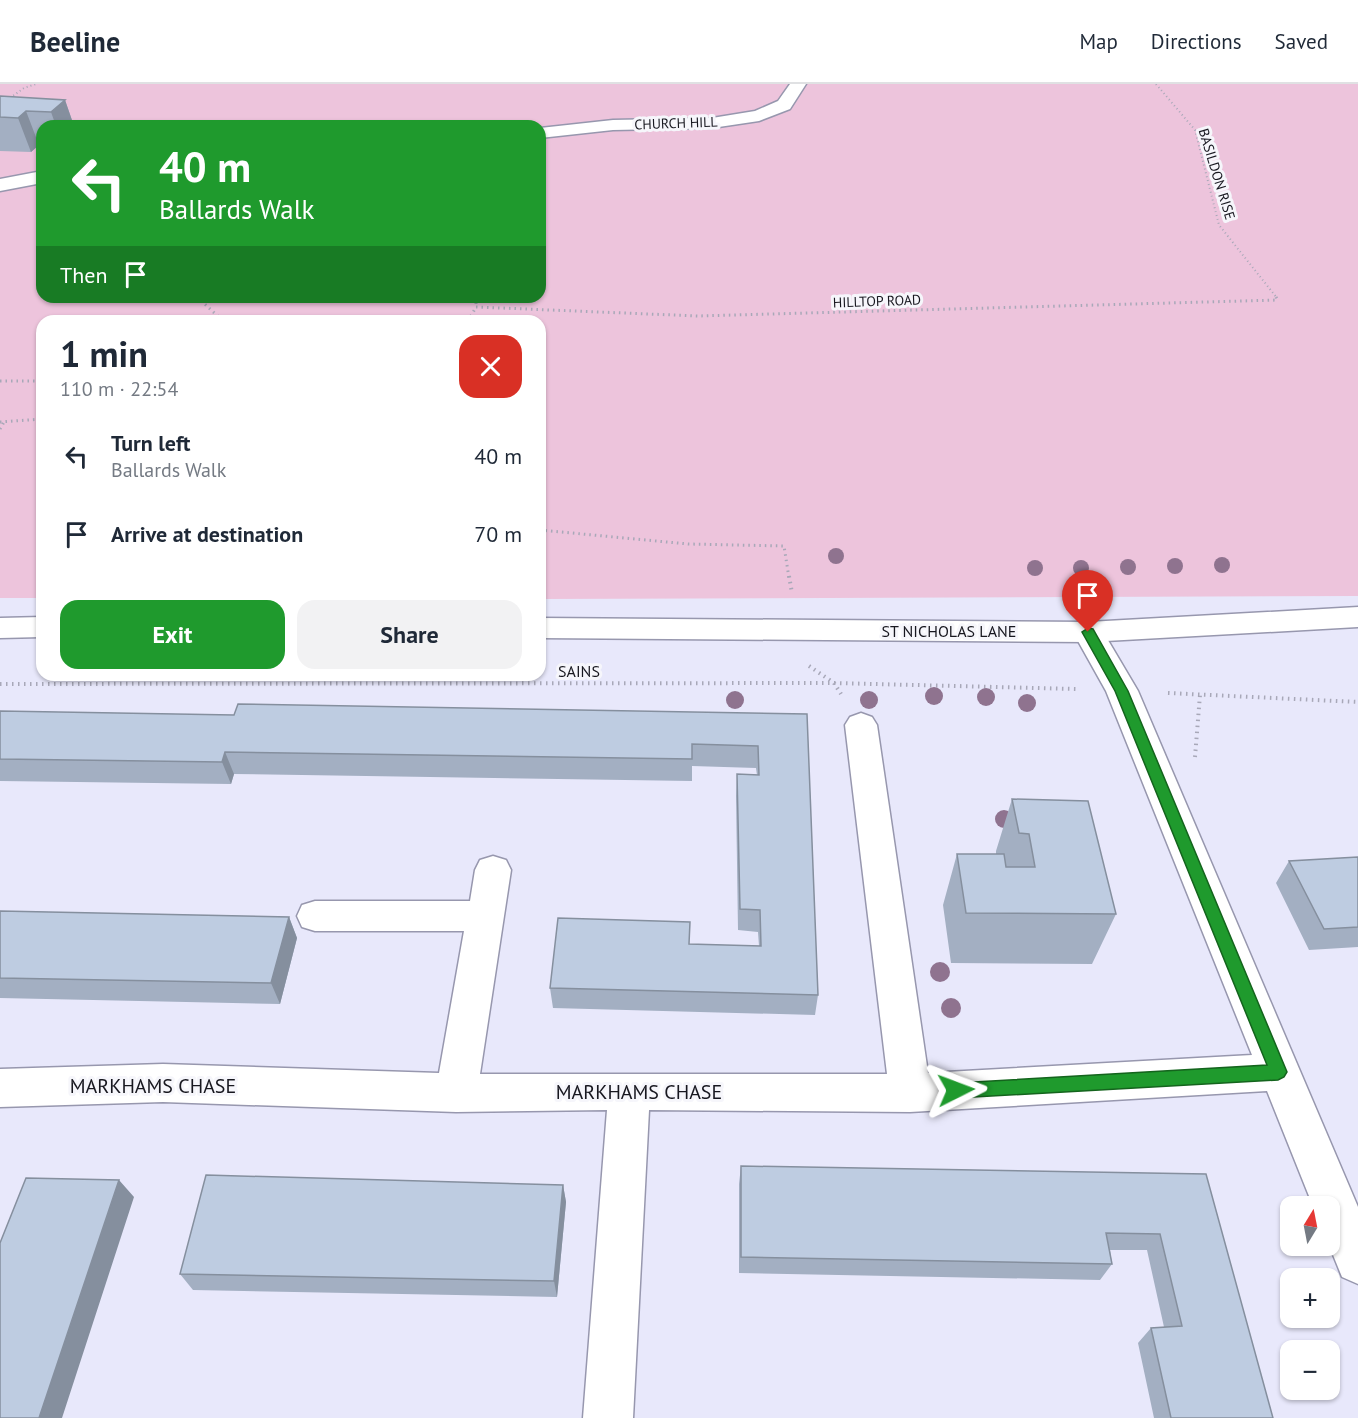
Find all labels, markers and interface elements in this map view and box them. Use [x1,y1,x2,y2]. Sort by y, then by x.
text: Beeline [30,23,120,60]
text: Map [1079,28,1118,55]
text: Directions [1151,28,1242,55]
text: Saved [1275,28,1328,55]
street label: CHURCH HILL [634,113,718,133]
street label: BASILDON RISE [1195,126,1239,222]
text: 40 m [159,139,251,194]
icon: left [60,144,138,222]
text: Ballards Walk [159,192,315,226]
icon: arrive [119,258,152,291]
text: Then [60,261,107,289]
street label: HILLTOP ROAD [833,290,921,312]
text: 1 min [60,330,148,377]
button: close [459,335,522,398]
text: 110 m · 22:54 [60,376,178,402]
text: Turn left [111,429,191,457]
icon: left [60,440,93,473]
text: 40 m [474,442,522,470]
text: Ballards Walk [111,457,226,483]
icon: arrive [60,518,93,551]
text: Arrive at destination [111,520,303,548]
text: 70 m [474,520,522,548]
pin [1062,570,1113,632]
icon: arrive [1071,579,1104,612]
button: Exit [60,600,285,669]
button: Share [297,600,522,669]
street label: ST NICHOLAS LANE [882,621,1016,641]
street label: SAINS [558,661,600,681]
position arrow [924,1058,988,1122]
street label: MARKHAMS CHASE [70,1073,236,1099]
street label: MARKHAMS CHASE [556,1079,722,1105]
north arrow [1280,1196,1340,1256]
map controls [1280,1196,1340,1400]
button: + [1280,1268,1340,1328]
button: − [1280,1340,1340,1400]

